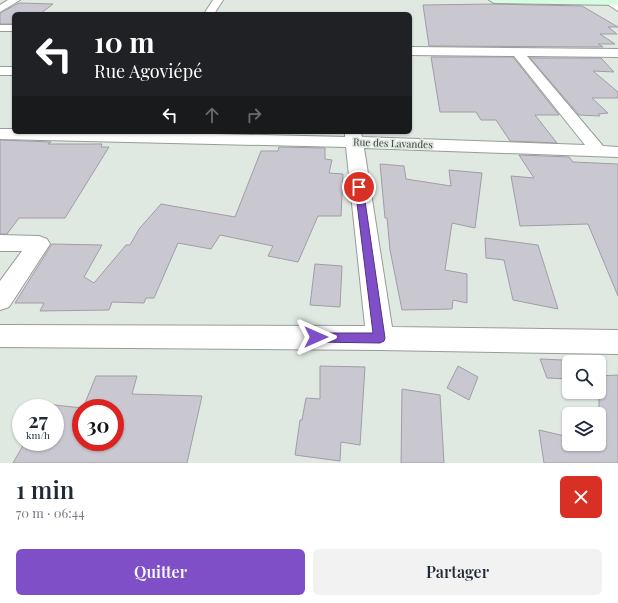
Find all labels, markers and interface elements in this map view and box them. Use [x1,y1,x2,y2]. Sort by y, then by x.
text: 10 m [94,23,155,60]
icon: left [28,28,80,80]
text: Rue Agoviépé [94,59,202,83]
icon: left [159,104,181,126]
icon: ahead [201,104,223,126]
icon: right [243,104,265,126]
street label: Rue des Lavandes [353,135,433,151]
pin [342,170,376,204]
icon: arrive [348,176,370,198]
position arrow [295,316,337,358]
map controls [562,355,606,451]
button: search [562,355,606,399]
speed limit sign: 30 [72,399,124,451]
text: 27 [28,406,48,433]
button: layers [562,407,606,451]
text: km/h [26,428,50,442]
text: 1 min [16,473,74,505]
button: close [560,476,602,518]
text: 70 m · 06:44 [16,504,85,521]
button: Quitter [16,549,305,595]
button: Partager [313,549,602,595]

